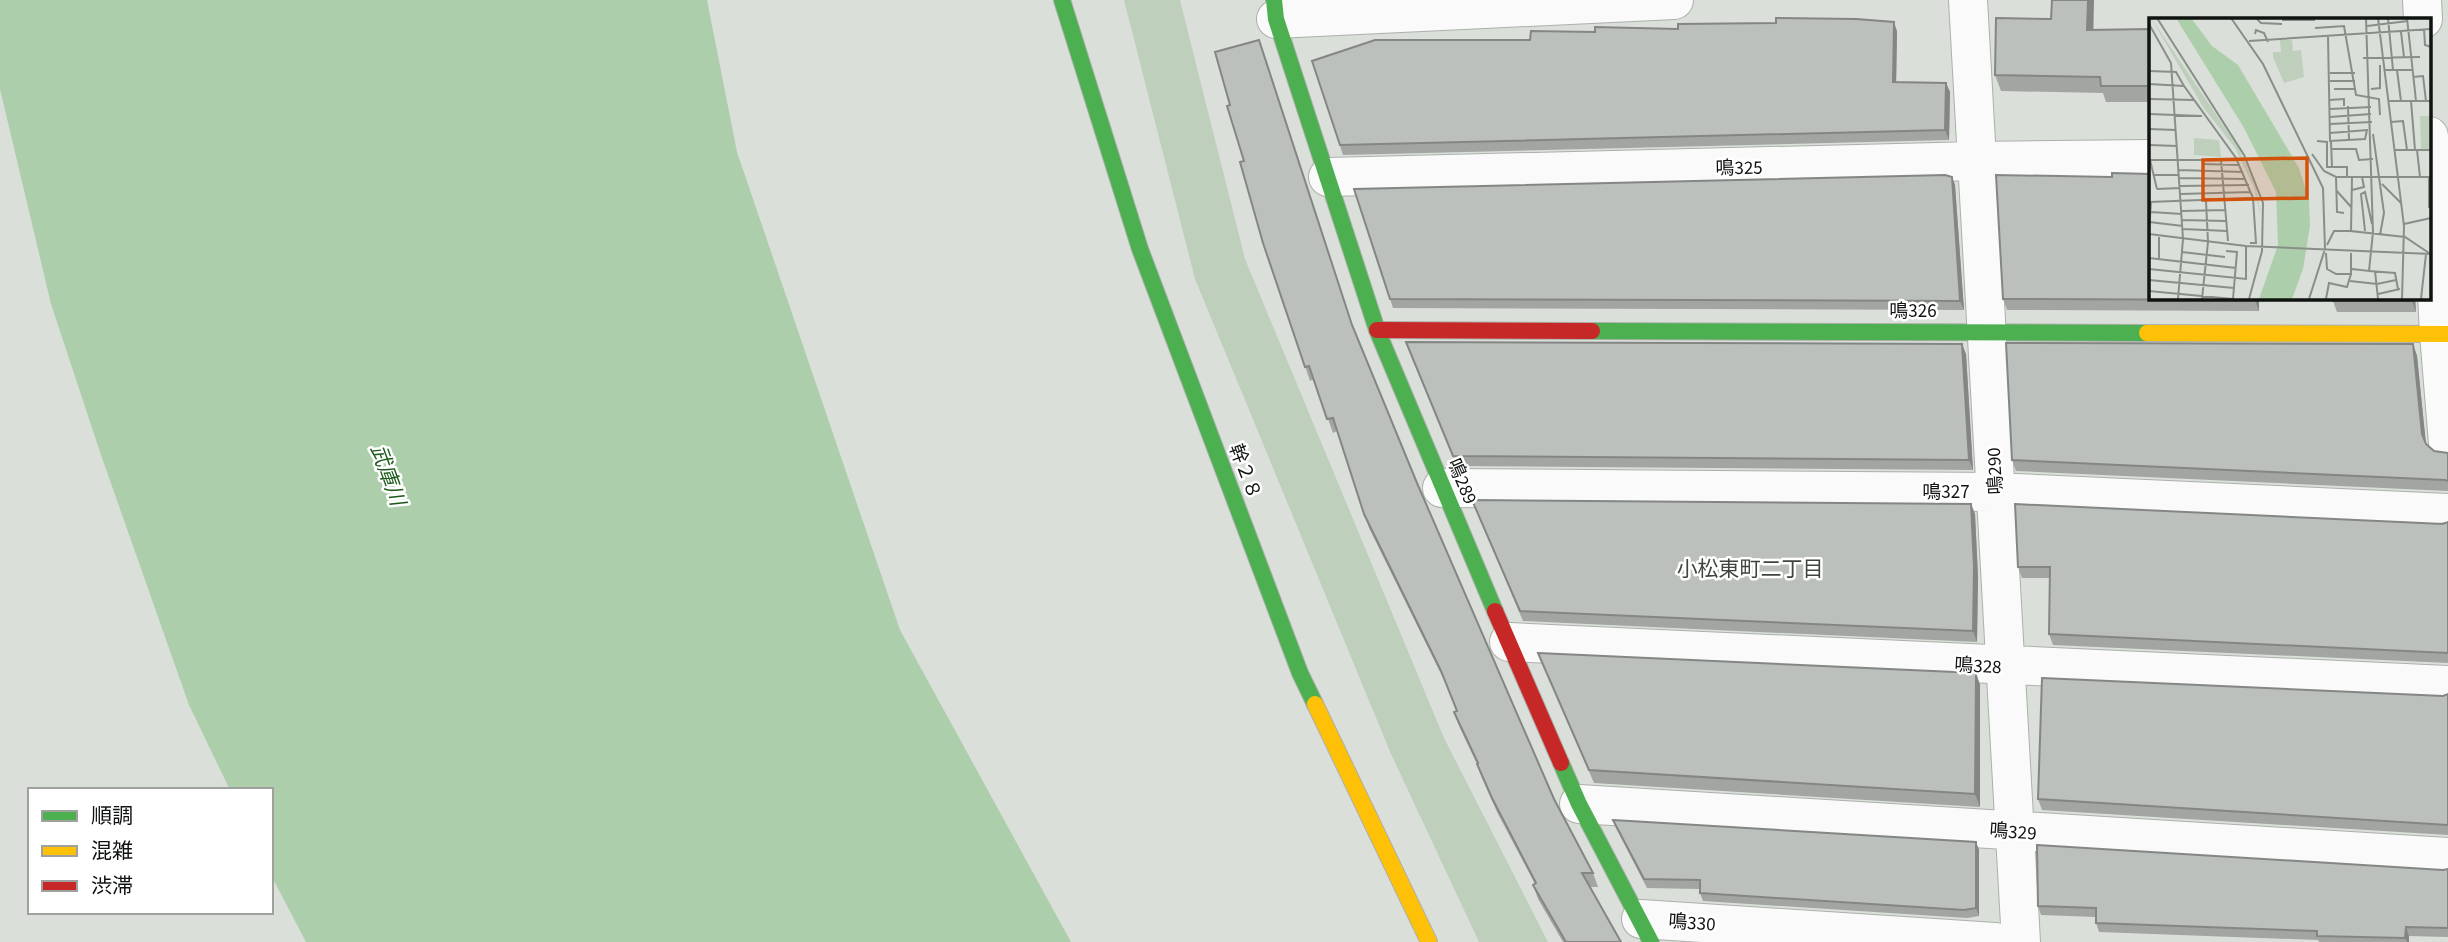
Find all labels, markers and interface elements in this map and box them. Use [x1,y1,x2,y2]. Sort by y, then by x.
inset map [2149,18,2430,299]
street label: 鳴325 [1715,155,1763,182]
street label: 鳴326 [1889,298,1937,325]
water label: 武庫川 [363,440,414,512]
street label: 幹２８ [1222,440,1267,503]
street label: 鳴290 [1981,447,2010,495]
street label: 鳴289 [1440,455,1483,509]
street label: 鳴327 [1922,479,1970,506]
district label: 小松東町二丁目 [1677,554,1824,584]
street label: 鳴328 [1954,652,2002,681]
legend [28,788,273,914]
text: 順調 [91,801,133,831]
street label: 鳴329 [1988,817,2037,848]
text: 混雑 [91,836,133,866]
text: 渋滞 [91,871,133,901]
street label: 鳴330 [1667,908,1716,939]

